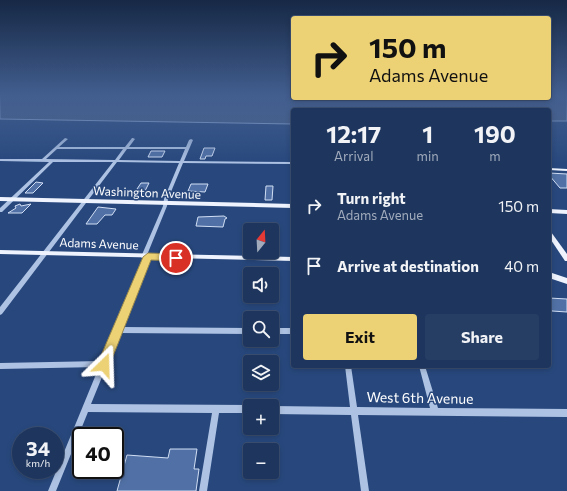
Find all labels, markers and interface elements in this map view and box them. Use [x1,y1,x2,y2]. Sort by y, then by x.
text: 150 m [369,30,446,64]
icon: right [303,32,355,84]
text: Adams Avenue [369,64,488,86]
text: 12:17 [326,119,381,148]
text: 1 [422,119,433,148]
text: 190 [474,119,516,148]
text: Arrival [334,148,373,164]
text: min [417,148,439,164]
text: m [489,148,501,164]
street label: Washington Avenue [93,183,201,201]
text: Turn right [337,189,406,207]
icon: right [303,195,325,217]
text: 150 m [498,197,539,215]
text: Adams Avenue [337,207,423,223]
north arrow [243,223,279,259]
map controls [243,223,279,479]
street label: Adams Avenue [59,235,139,251]
pin [159,241,193,275]
icon: arrive [165,247,187,269]
icon: arrive [303,255,325,277]
text: Arrive at destination [337,257,479,275]
text: 40 m [504,257,539,275]
button: sound [243,267,279,303]
button: search [243,311,279,347]
button: Exit [303,314,417,360]
button: Share [425,314,539,360]
position arrow [83,344,125,386]
button: layers [243,355,279,391]
street label: West 6th Avenue [366,388,474,407]
button: + [243,399,279,435]
speed limit sign: 40 [72,427,124,479]
text: 34 [26,436,50,460]
button: − [243,443,279,479]
text: km/h [26,457,50,469]

